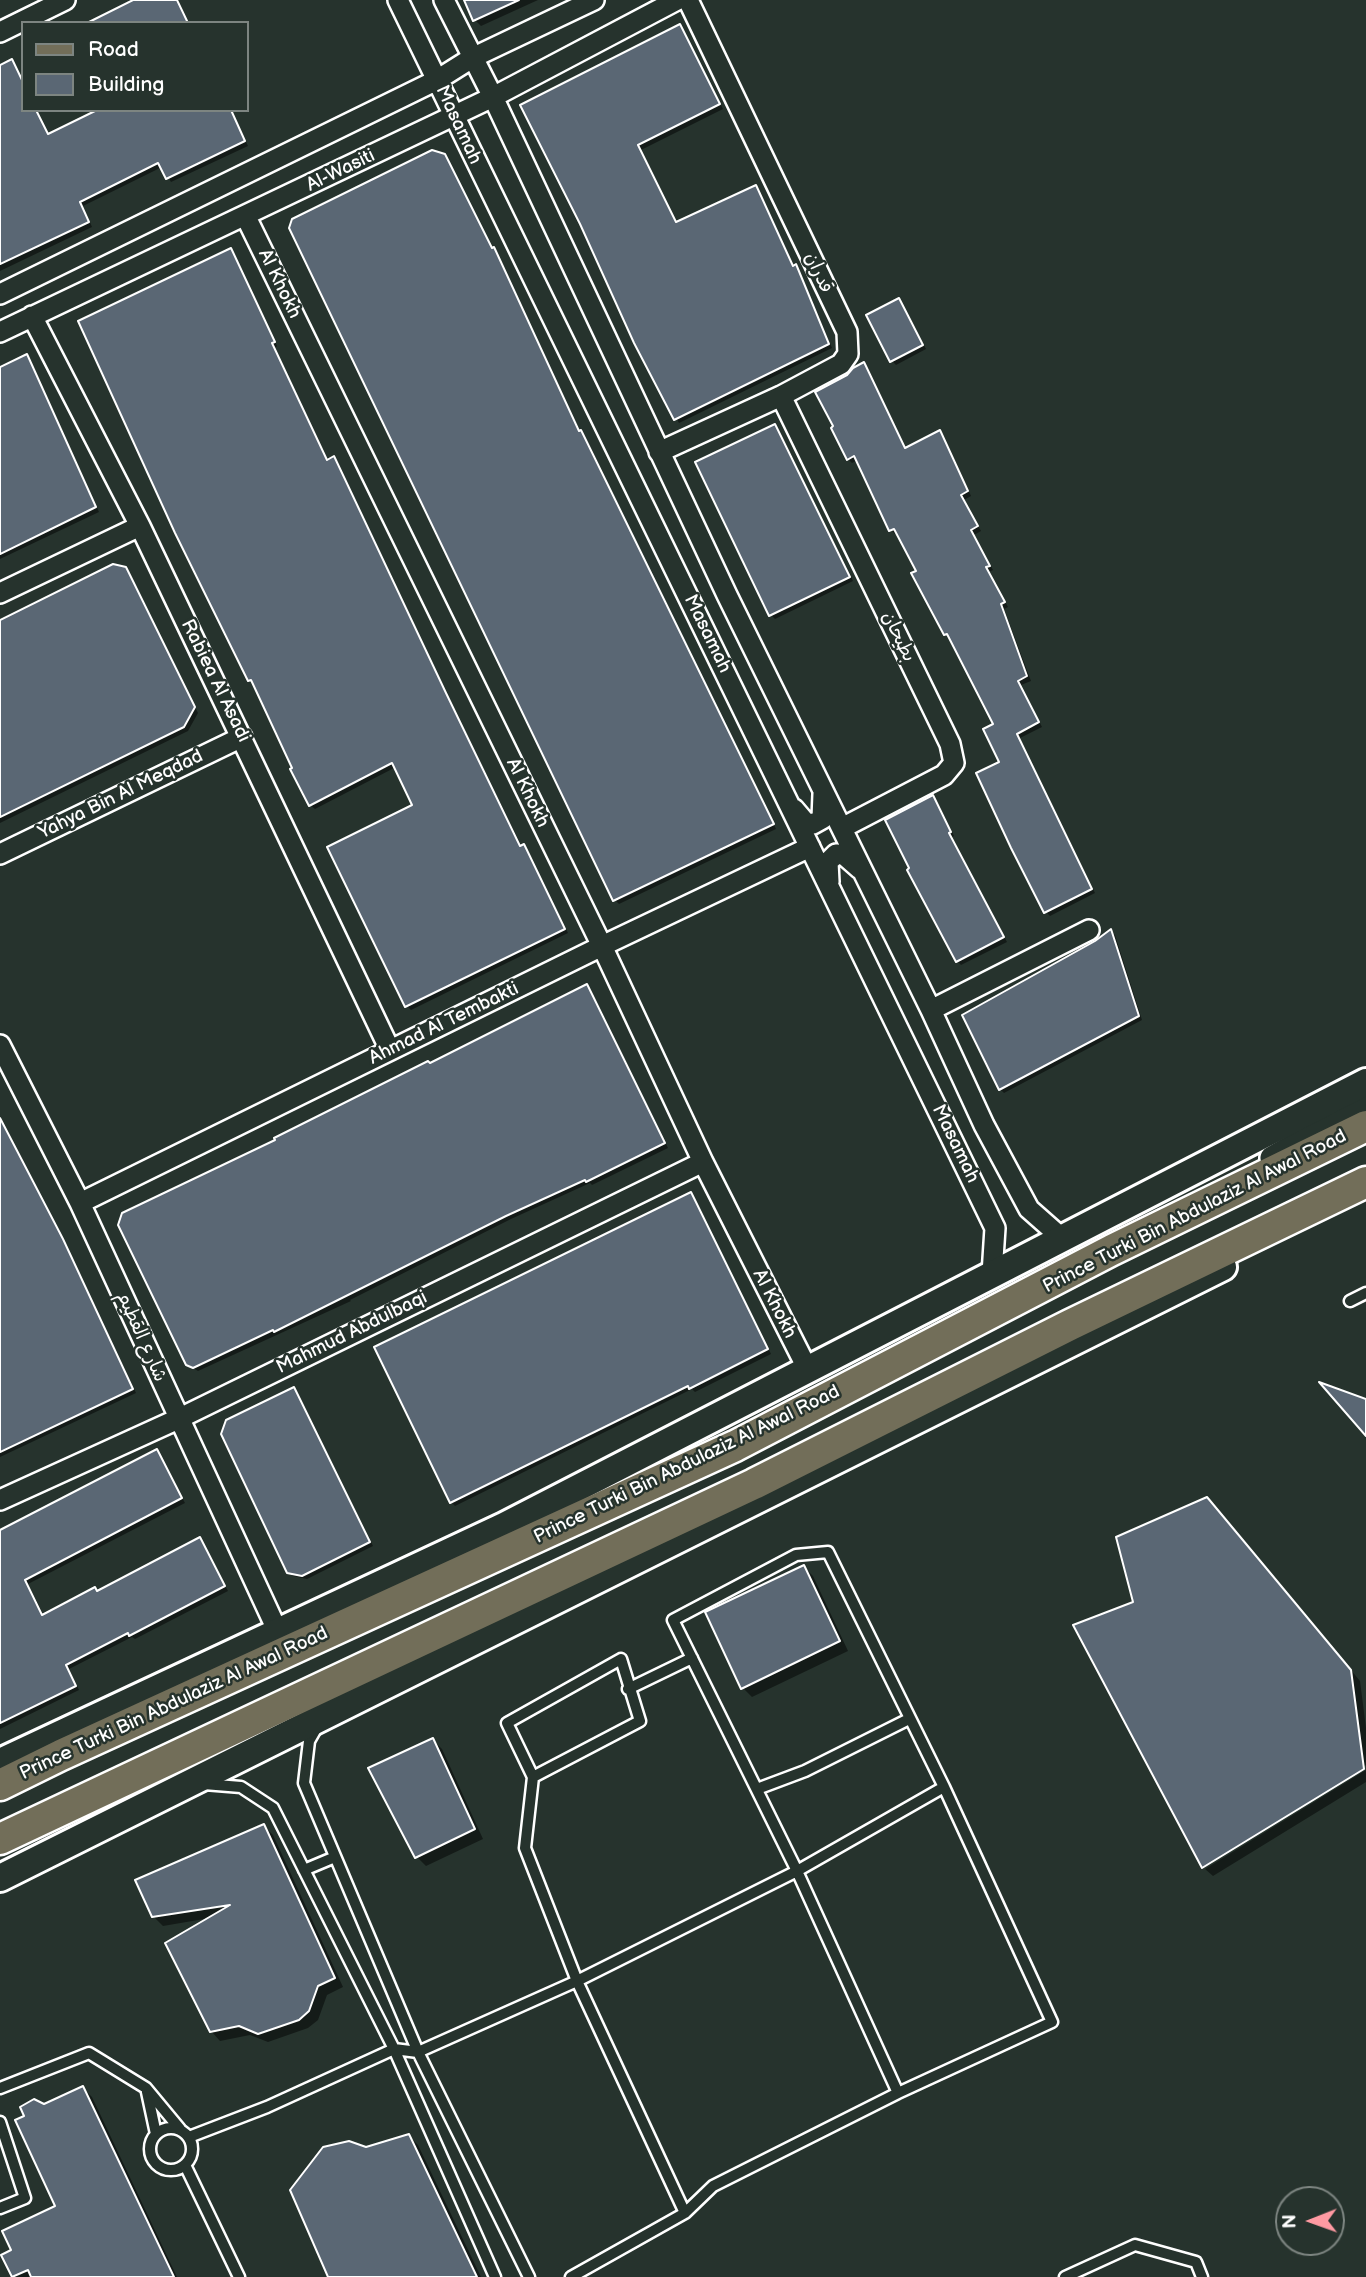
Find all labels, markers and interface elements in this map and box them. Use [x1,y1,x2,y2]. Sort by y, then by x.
legend [21,21,248,112]
text: Road [88,37,139,62]
text: Building [88,72,164,97]
street label: Masamah [430,82,486,168]
street label: Al-Wasiti [303,145,379,197]
street label: Al Khokh [252,246,306,322]
street label: قدران [799,249,837,297]
street label: Masamah [678,591,736,677]
street label: بطيحان [876,608,920,666]
street label: Rabiea Al Asadi [175,616,255,746]
street label: Yahya Bin Al Meqdad [35,745,207,845]
street label: Al Khokh [500,755,554,831]
street label: Ahmad Al Tembakti [365,978,523,1070]
street label: Masamah [926,1101,984,1187]
street label: Prince Turki Bin Abdulaziz Al Awal Road [1040,1125,1350,1299]
street label: Al Khokh [747,1266,801,1342]
street label: Mahmud Abdulbaqi [273,1287,431,1379]
street label: شارع القطيم [111,1288,171,1386]
street label: Prince Turki Bin Abdulaziz Al Awal Road [530,1381,844,1549]
street label: Prince Turki Bin Abdulaziz Al Awal Road [16,1622,332,1786]
north arrow [1275,2186,1345,2256]
text: N [1279,2214,1302,2229]

